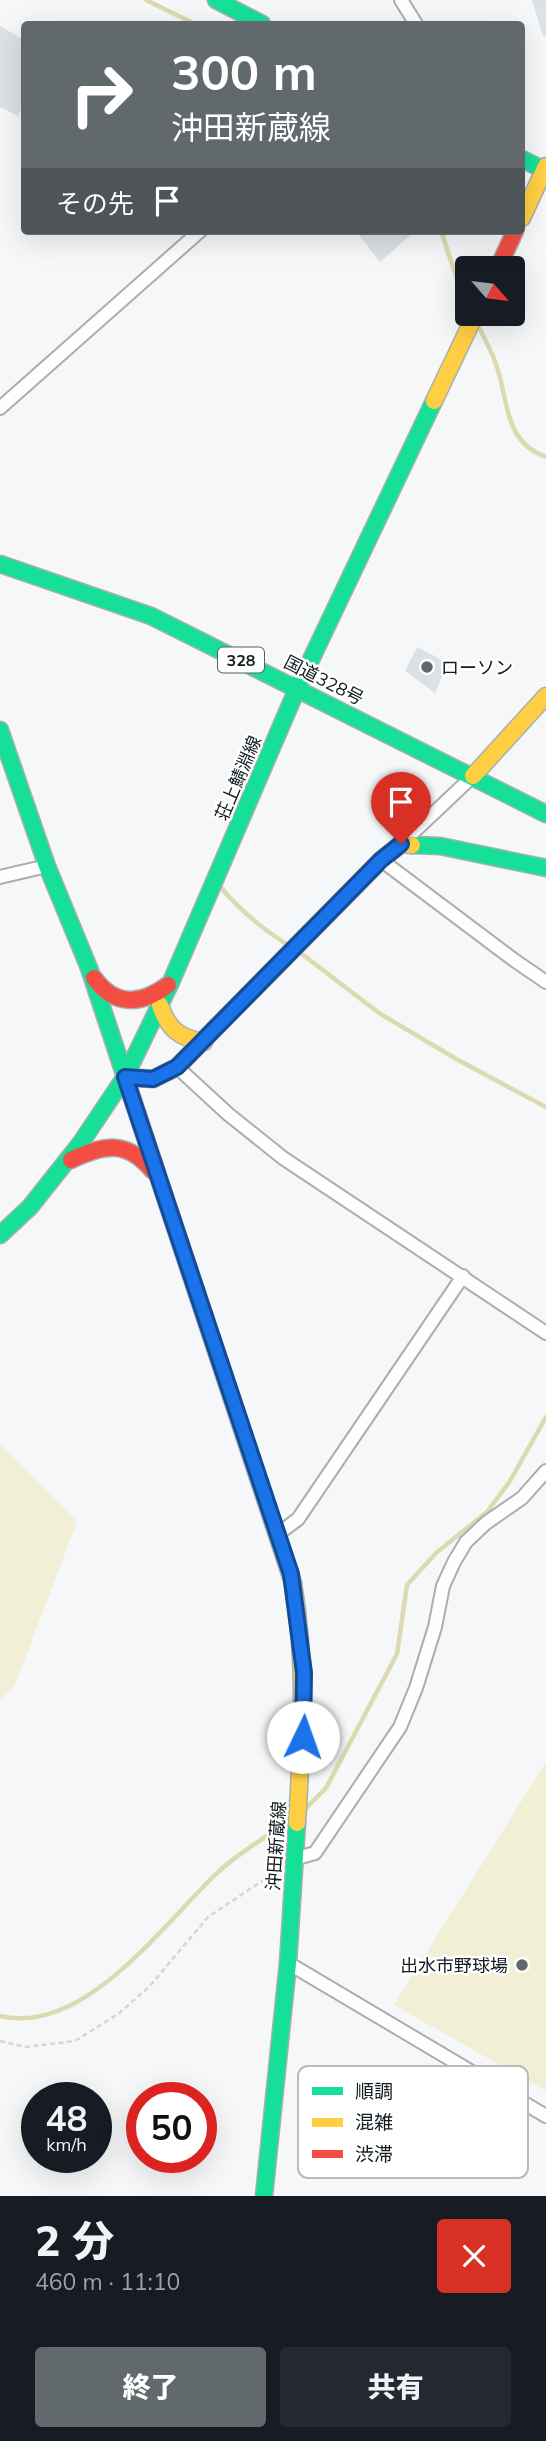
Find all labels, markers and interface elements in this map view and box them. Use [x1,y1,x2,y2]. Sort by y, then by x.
text: 300 m [171,41,317,102]
icon: right [56,49,147,140]
text: 沖田新蔵線 [171,107,331,147]
icon: arrive [148,182,186,220]
text: その先 [56,187,134,220]
north arrow [455,256,525,326]
map controls [455,256,525,326]
road number: 328 [218,648,264,673]
street label: 国道328号 [280,650,368,710]
place label: ローソン [441,656,513,679]
marker: ローソン [419,659,435,675]
street label: 荘上鯖淵線 [210,732,266,824]
pin [371,772,431,844]
icon: arrive [382,783,420,821]
position arrow [266,1700,340,1774]
street label: 沖田新蔵線 [261,1800,291,1892]
place label: 出水市野球場 [400,1954,508,1977]
marker: 出水市野球場 [514,1957,530,1973]
legend [298,2066,528,2178]
text: 順調 [355,2079,393,2103]
speed limit sign: 50 [126,2082,217,2173]
text: 48 [45,2096,88,2140]
text: 混雑 [355,2110,393,2134]
text: km/h [46,2133,87,2156]
text: 渋滞 [355,2142,393,2166]
text: 2 分 [35,2214,114,2267]
button: close [437,2219,511,2293]
text: 460 m · 11:10 [35,2267,180,2296]
button: 終了 [35,2347,266,2427]
button: 共有 [280,2347,511,2427]

